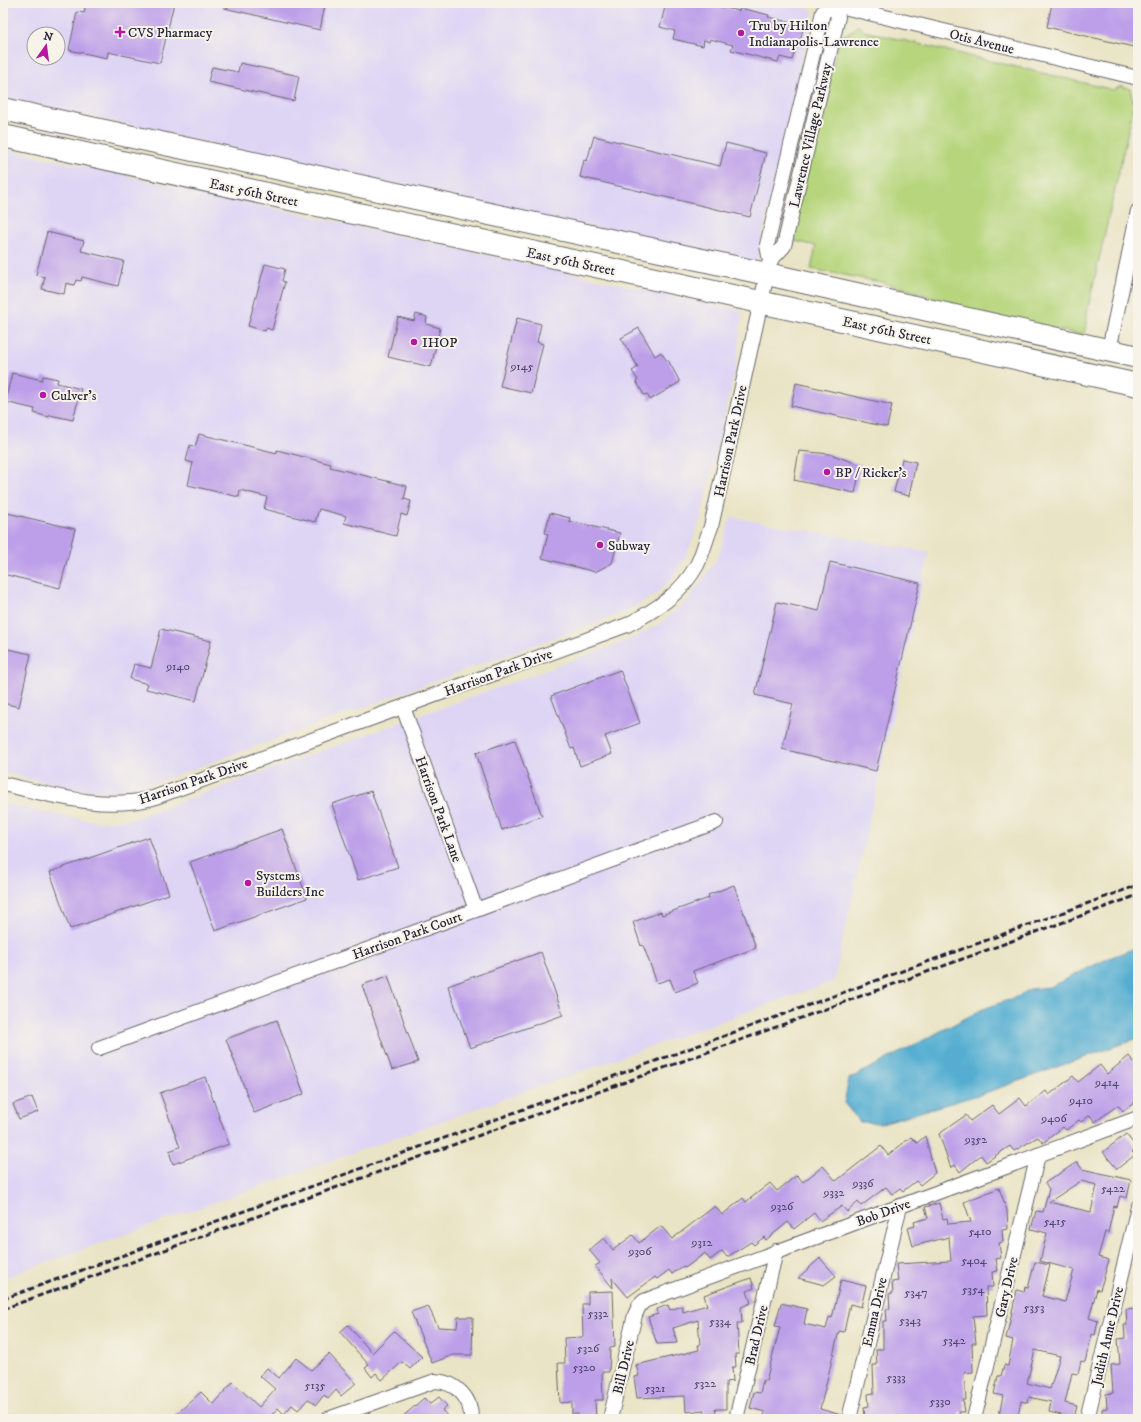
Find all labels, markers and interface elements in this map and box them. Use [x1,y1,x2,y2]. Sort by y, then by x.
place label: Tru by Hilton Indianapolis-Lawrence [749,17,879,51]
place label: CVS Pharmacy [128,24,213,42]
street label: Otis Avenue [948,25,1016,59]
north arrow [26,26,66,66]
marker: CVS Pharmacy [115,27,125,37]
marker: Tru by Hilton Indianapolis-Lawrence [736,28,746,38]
text: N [42,29,54,45]
street label: Lawrence Village Parkway [786,61,836,209]
street label: East 56th Street [208,175,300,211]
street label: East 56th Street [525,244,617,280]
street label: East 56th Street [841,313,933,349]
place label: IHOP [422,334,457,352]
marker: IHOP [409,337,419,347]
house number: 9145 [509,359,534,374]
street label: Harrison Park Drive [710,383,752,499]
place label: Culver's [51,387,97,405]
marker: Culver's [38,390,48,400]
place label: BP / Ricker's [835,464,907,482]
marker: BP / Ricker's [822,467,832,477]
place label: Subway [608,537,650,555]
marker: Subway [595,540,605,550]
street label: Harrison Park Drive [442,645,555,701]
house number: 9140 [165,659,190,674]
street label: Harrison Park Lane [410,754,466,865]
street label: Harrison Park Drive [137,755,250,809]
place label: Systems Builders Inc [256,867,324,901]
marker: Systems Builders Inc [243,878,253,888]
street label: Harrison Park Court [350,908,465,964]
house number: 9414 [1094,1075,1120,1090]
house number: 9410 [1068,1093,1093,1108]
house number: 9406 [1040,1111,1068,1126]
house number: 9352 [964,1132,987,1147]
house number: 9336 [851,1176,874,1191]
house number: 5422 [1101,1181,1125,1196]
house number: 9332 [823,1185,845,1200]
street label: Bob Drive [854,1195,913,1231]
house number: 9326 [770,1199,794,1214]
house number: 5415 [1044,1214,1066,1229]
house number: 5410 [968,1224,992,1239]
house number: 9312 [691,1235,712,1250]
house number: 9306 [627,1244,652,1259]
house number: 5404 [961,1253,988,1268]
street label: Gary Drive [991,1255,1023,1319]
street label: Emma Drive [858,1275,892,1349]
house number: 5354 [962,1282,985,1297]
house number: 5347 [904,1285,928,1300]
street label: Judith Anne Drive [1087,1285,1128,1389]
house number: 5353 [1024,1300,1044,1315]
street label: Brad Drive [741,1303,773,1367]
house number: 5332 [588,1306,609,1321]
house number: 5343 [899,1313,921,1328]
house number: 5334 [709,1314,732,1329]
house number: 5342 [942,1333,966,1348]
street label: Bill Drive [609,1338,639,1396]
house number: 5326 [577,1341,600,1356]
house number: 5320 [573,1360,595,1375]
house number: 5333 [886,1370,906,1385]
house number: 5322 [694,1376,716,1391]
house number: 5135 [305,1378,325,1393]
house number: 5321 [645,1381,665,1396]
house number: 5330 [929,1394,951,1409]

